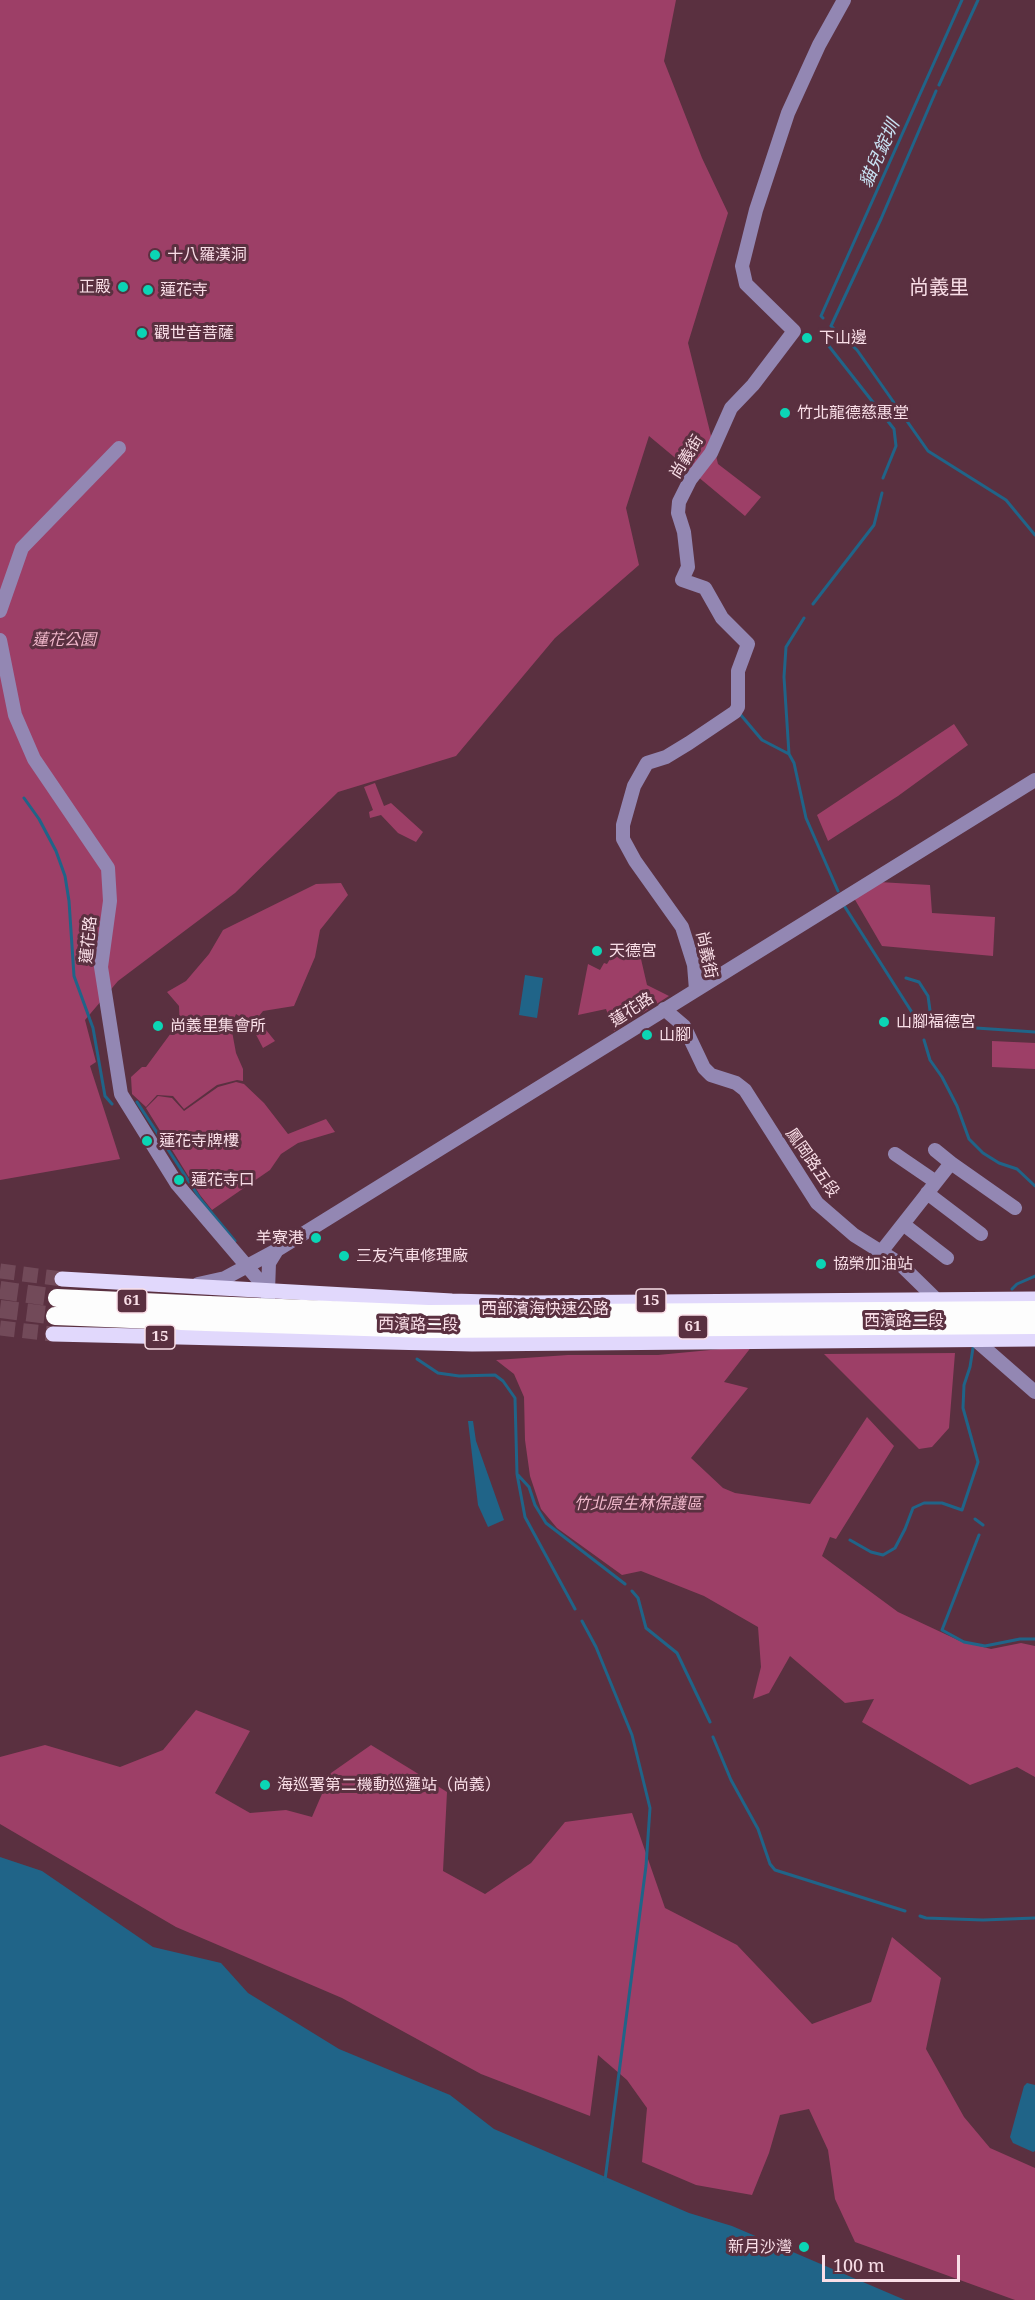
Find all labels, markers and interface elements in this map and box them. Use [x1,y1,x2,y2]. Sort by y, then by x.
water label: 貓兒錠圳 [855,117,905,191]
place label: 十八羅漢洞 [167,245,247,265]
marker: 十八羅漢洞 [148,248,162,262]
district label: 尚義里 [909,276,969,300]
place label: 正殿 [79,277,111,297]
marker: 正殿 [116,280,130,294]
place label: 蓮花寺 [160,280,208,300]
marker: 蓮花寺 [141,283,155,297]
place label: 觀世音菩薩 [154,323,234,343]
marker: 觀世音菩薩 [135,326,149,340]
place label: 下山邊 [819,328,867,348]
marker: 下山邊 [800,331,814,345]
place label: 竹北龍德慈惠堂 [797,403,909,423]
marker: 竹北龍德慈惠堂 [778,406,792,420]
street label: 尚義街 [666,432,708,482]
park label: 蓮花公園 [32,630,96,650]
street label: 蓮花路 [77,915,101,965]
street label: 尚義街 [692,930,720,980]
place label: 天德宮 [609,941,657,961]
marker: 天德宮 [590,944,604,958]
street label: 蓮花路 [607,989,657,1031]
place label: 山腳福德宮 [896,1012,976,1032]
marker: 山腳福德宮 [877,1015,891,1029]
place label: 尚義里集會所 [170,1016,266,1036]
marker: 尚義里集會所 [151,1019,165,1033]
place label: 山腳 [659,1025,691,1045]
marker: 山腳 [640,1028,654,1042]
street label: 鳳岡路五段 [781,1125,843,1201]
place label: 蓮花寺牌樓 [159,1131,239,1151]
marker: 蓮花寺牌樓 [140,1134,154,1148]
place label: 蓮花寺口 [191,1170,255,1190]
marker: 蓮花寺口 [172,1173,186,1187]
place label: 羊寮港 [256,1228,304,1248]
marker: 羊寮港 [309,1231,323,1245]
place label: 三友汽車修理廠 [356,1246,468,1266]
marker: 三友汽車修理廠 [337,1249,351,1263]
place label: 協榮加油站 [833,1254,913,1274]
marker: 協榮加油站 [814,1257,828,1271]
road number: 61 [117,1289,147,1313]
road number: 15 [636,1289,666,1313]
street label: 西部濱海快速公路 [481,1299,609,1319]
street label: 西濱路二段 [864,1311,944,1331]
street label: 西濱路二段 [378,1315,458,1335]
road number: 61 [678,1315,708,1339]
road number: 15 [145,1325,175,1349]
park label: 竹北原生林保護區 [574,1494,702,1514]
place label: 海巡署第二機動巡邏站（尚義） [277,1775,501,1795]
marker: 海巡署第二機動巡邏站（尚義） [258,1778,272,1792]
place label: 新月沙灣 [728,2237,792,2257]
marker: 新月沙灣 [797,2240,811,2254]
scale bar [825,2243,963,2281]
text: 100 m [833,2253,885,2277]

